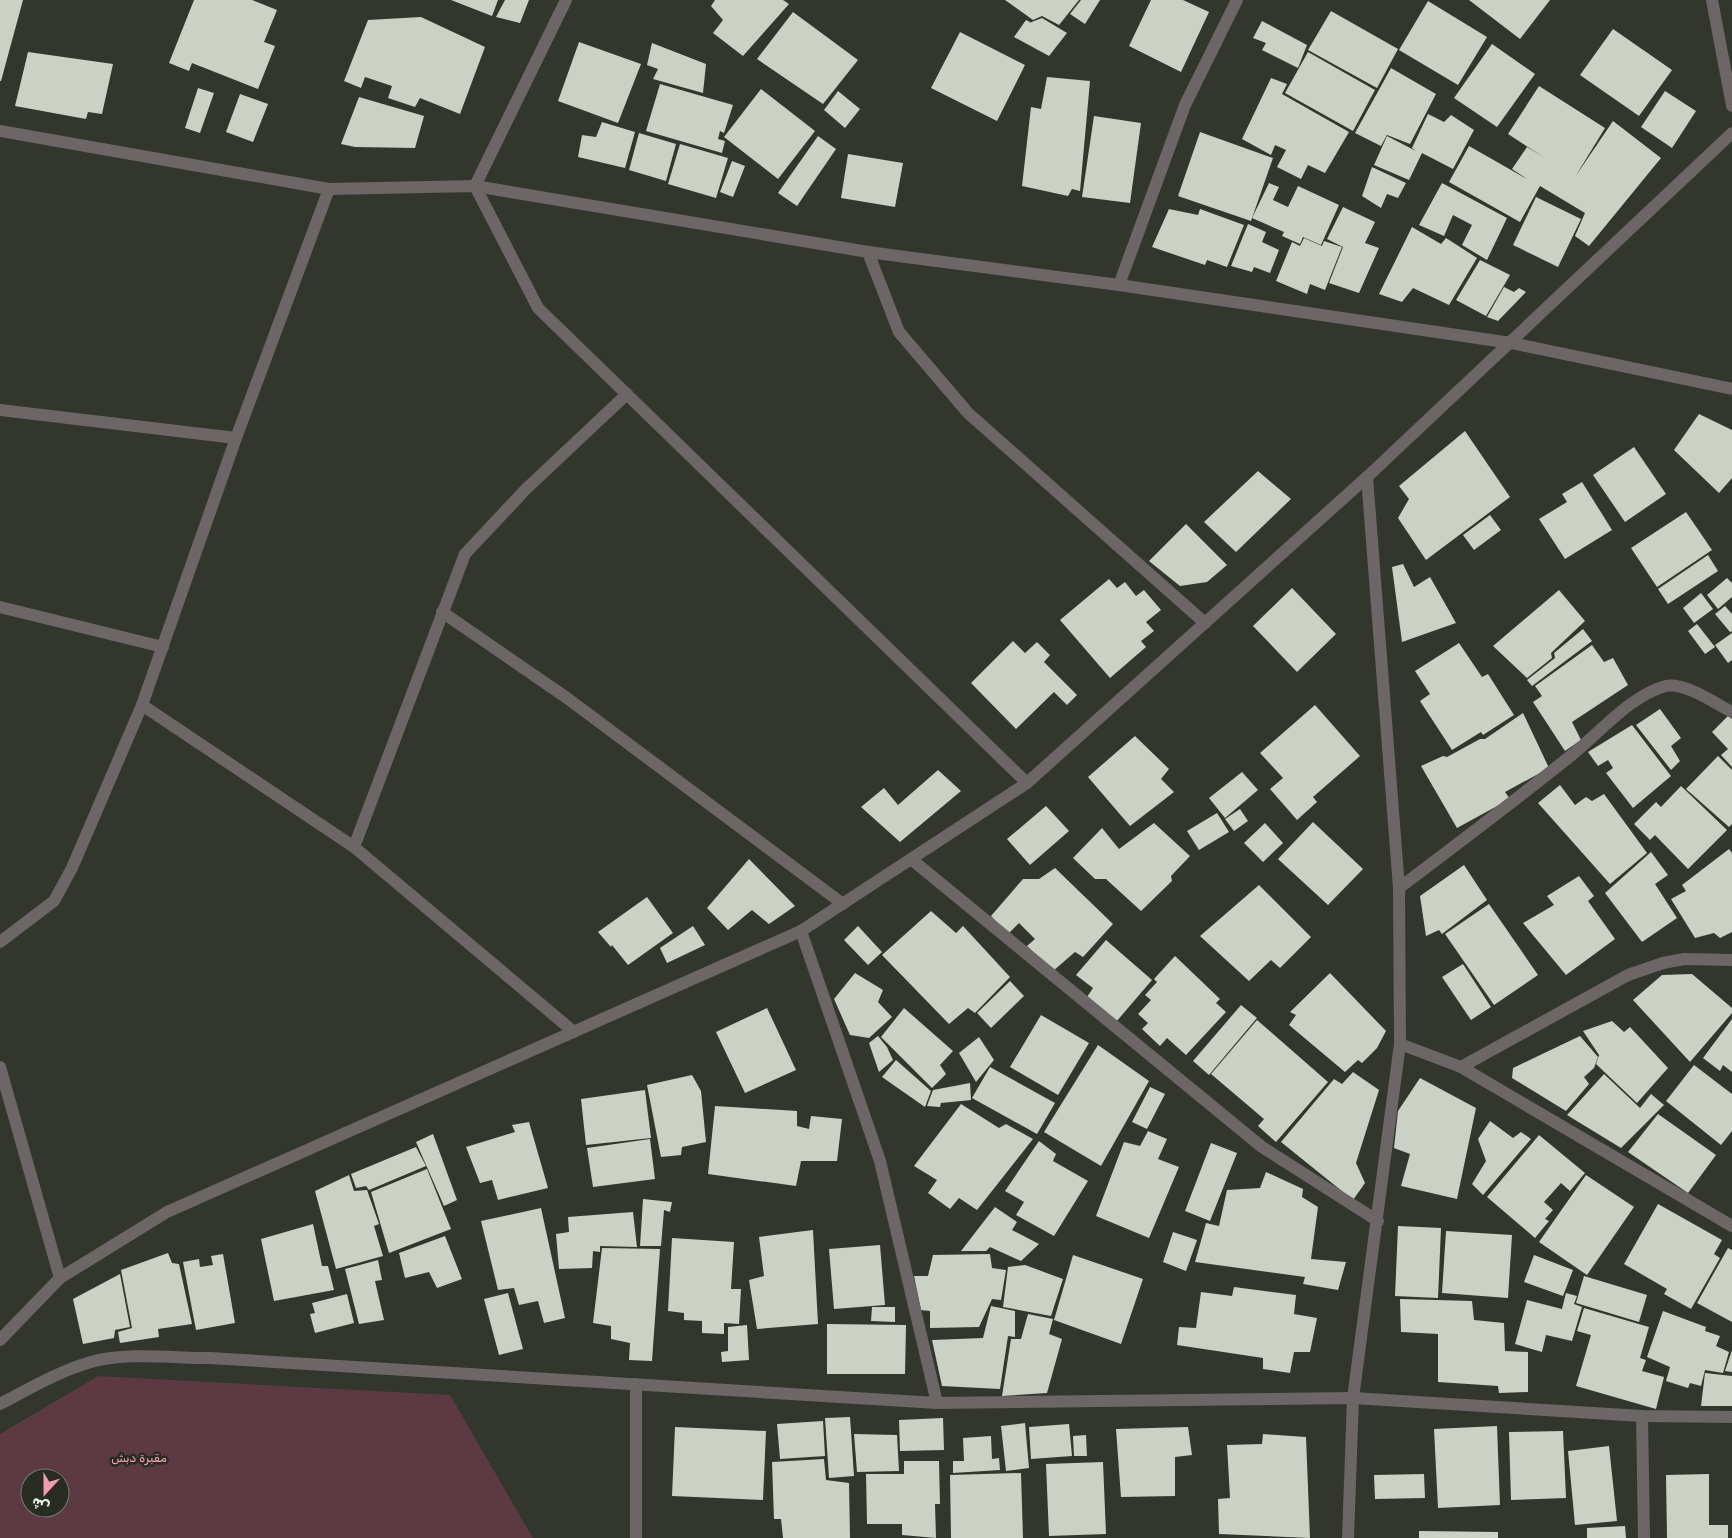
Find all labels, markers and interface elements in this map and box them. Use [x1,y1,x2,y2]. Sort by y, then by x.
park label: مقبرة دبش [111,1451,167,1466]
north arrow [20,1468,70,1518]
text: ش [29,1493,52,1516]

